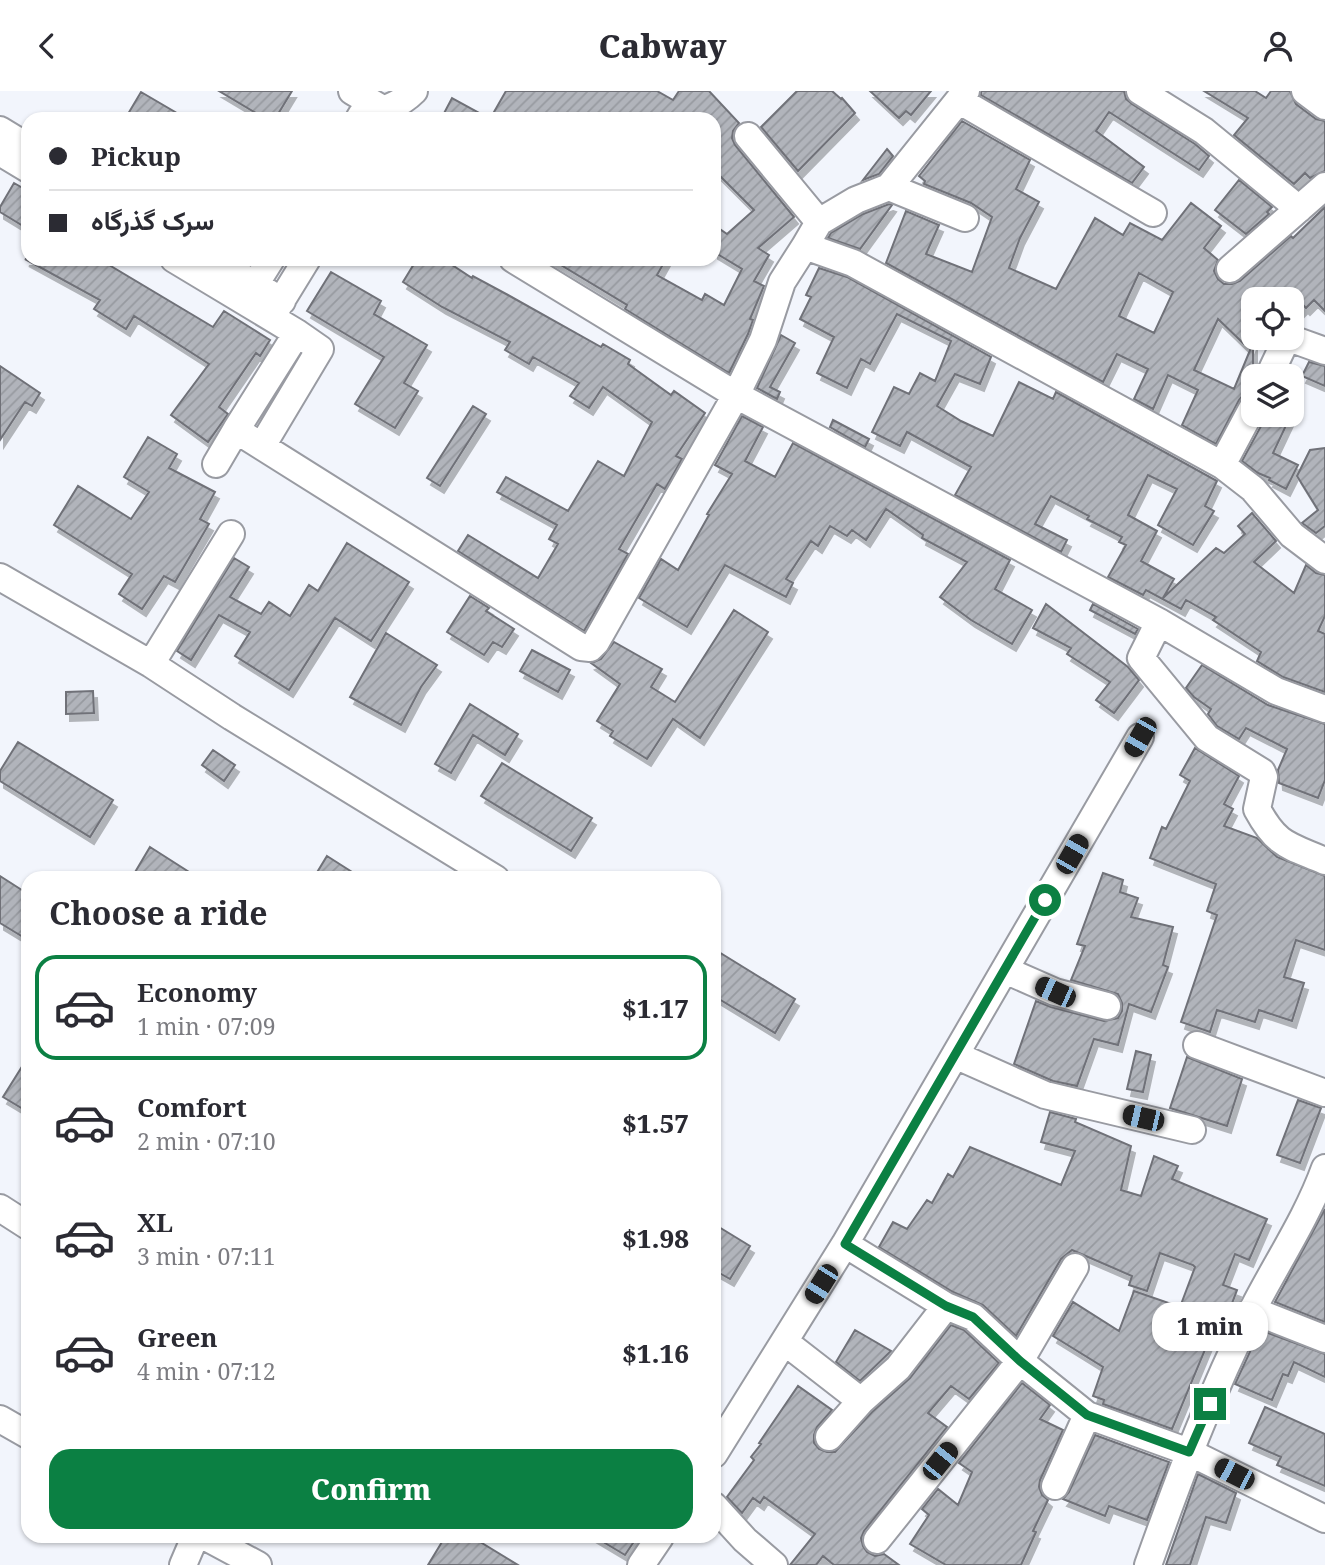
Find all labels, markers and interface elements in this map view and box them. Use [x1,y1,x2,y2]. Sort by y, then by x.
text: Cabway [599,24,726,67]
icon: back [28,27,66,65]
icon: person [1259,27,1297,65]
text: Pickup [91,138,181,174]
text: سرک گذرگاه [91,202,214,238]
map controls [1241,287,1304,427]
button: locate [1241,287,1304,350]
button: layers [1241,364,1304,427]
car [1121,714,1160,760]
car [1053,831,1092,877]
route start [1029,884,1061,916]
text: Choose a ride [49,891,268,934]
text: Economy [137,974,257,1010]
car [1032,974,1079,1010]
icon: car [53,976,116,1039]
text: $1.17 [622,990,689,1026]
text: 1 min · 07:09 [137,1010,275,1042]
text: Comfort [137,1089,247,1125]
icon: car [53,1091,116,1154]
car [1121,1103,1166,1133]
text: $1.57 [622,1105,689,1141]
text: 2 min · 07:10 [137,1125,275,1157]
text: XL [137,1204,173,1240]
icon: car [53,1206,116,1269]
text: $1.98 [622,1220,689,1256]
text: 3 min · 07:11 [137,1240,275,1272]
car [801,1261,842,1307]
callout: 1 min [1152,1303,1268,1351]
text: 1 min [1177,1310,1243,1342]
text: Green [137,1319,218,1355]
icon: car [53,1321,116,1384]
text: $1.16 [622,1335,689,1371]
text: 4 min · 07:12 [137,1355,275,1387]
route end [1194,1388,1226,1420]
car [919,1438,962,1484]
button: Confirm [49,1449,693,1529]
car [1211,1455,1258,1493]

